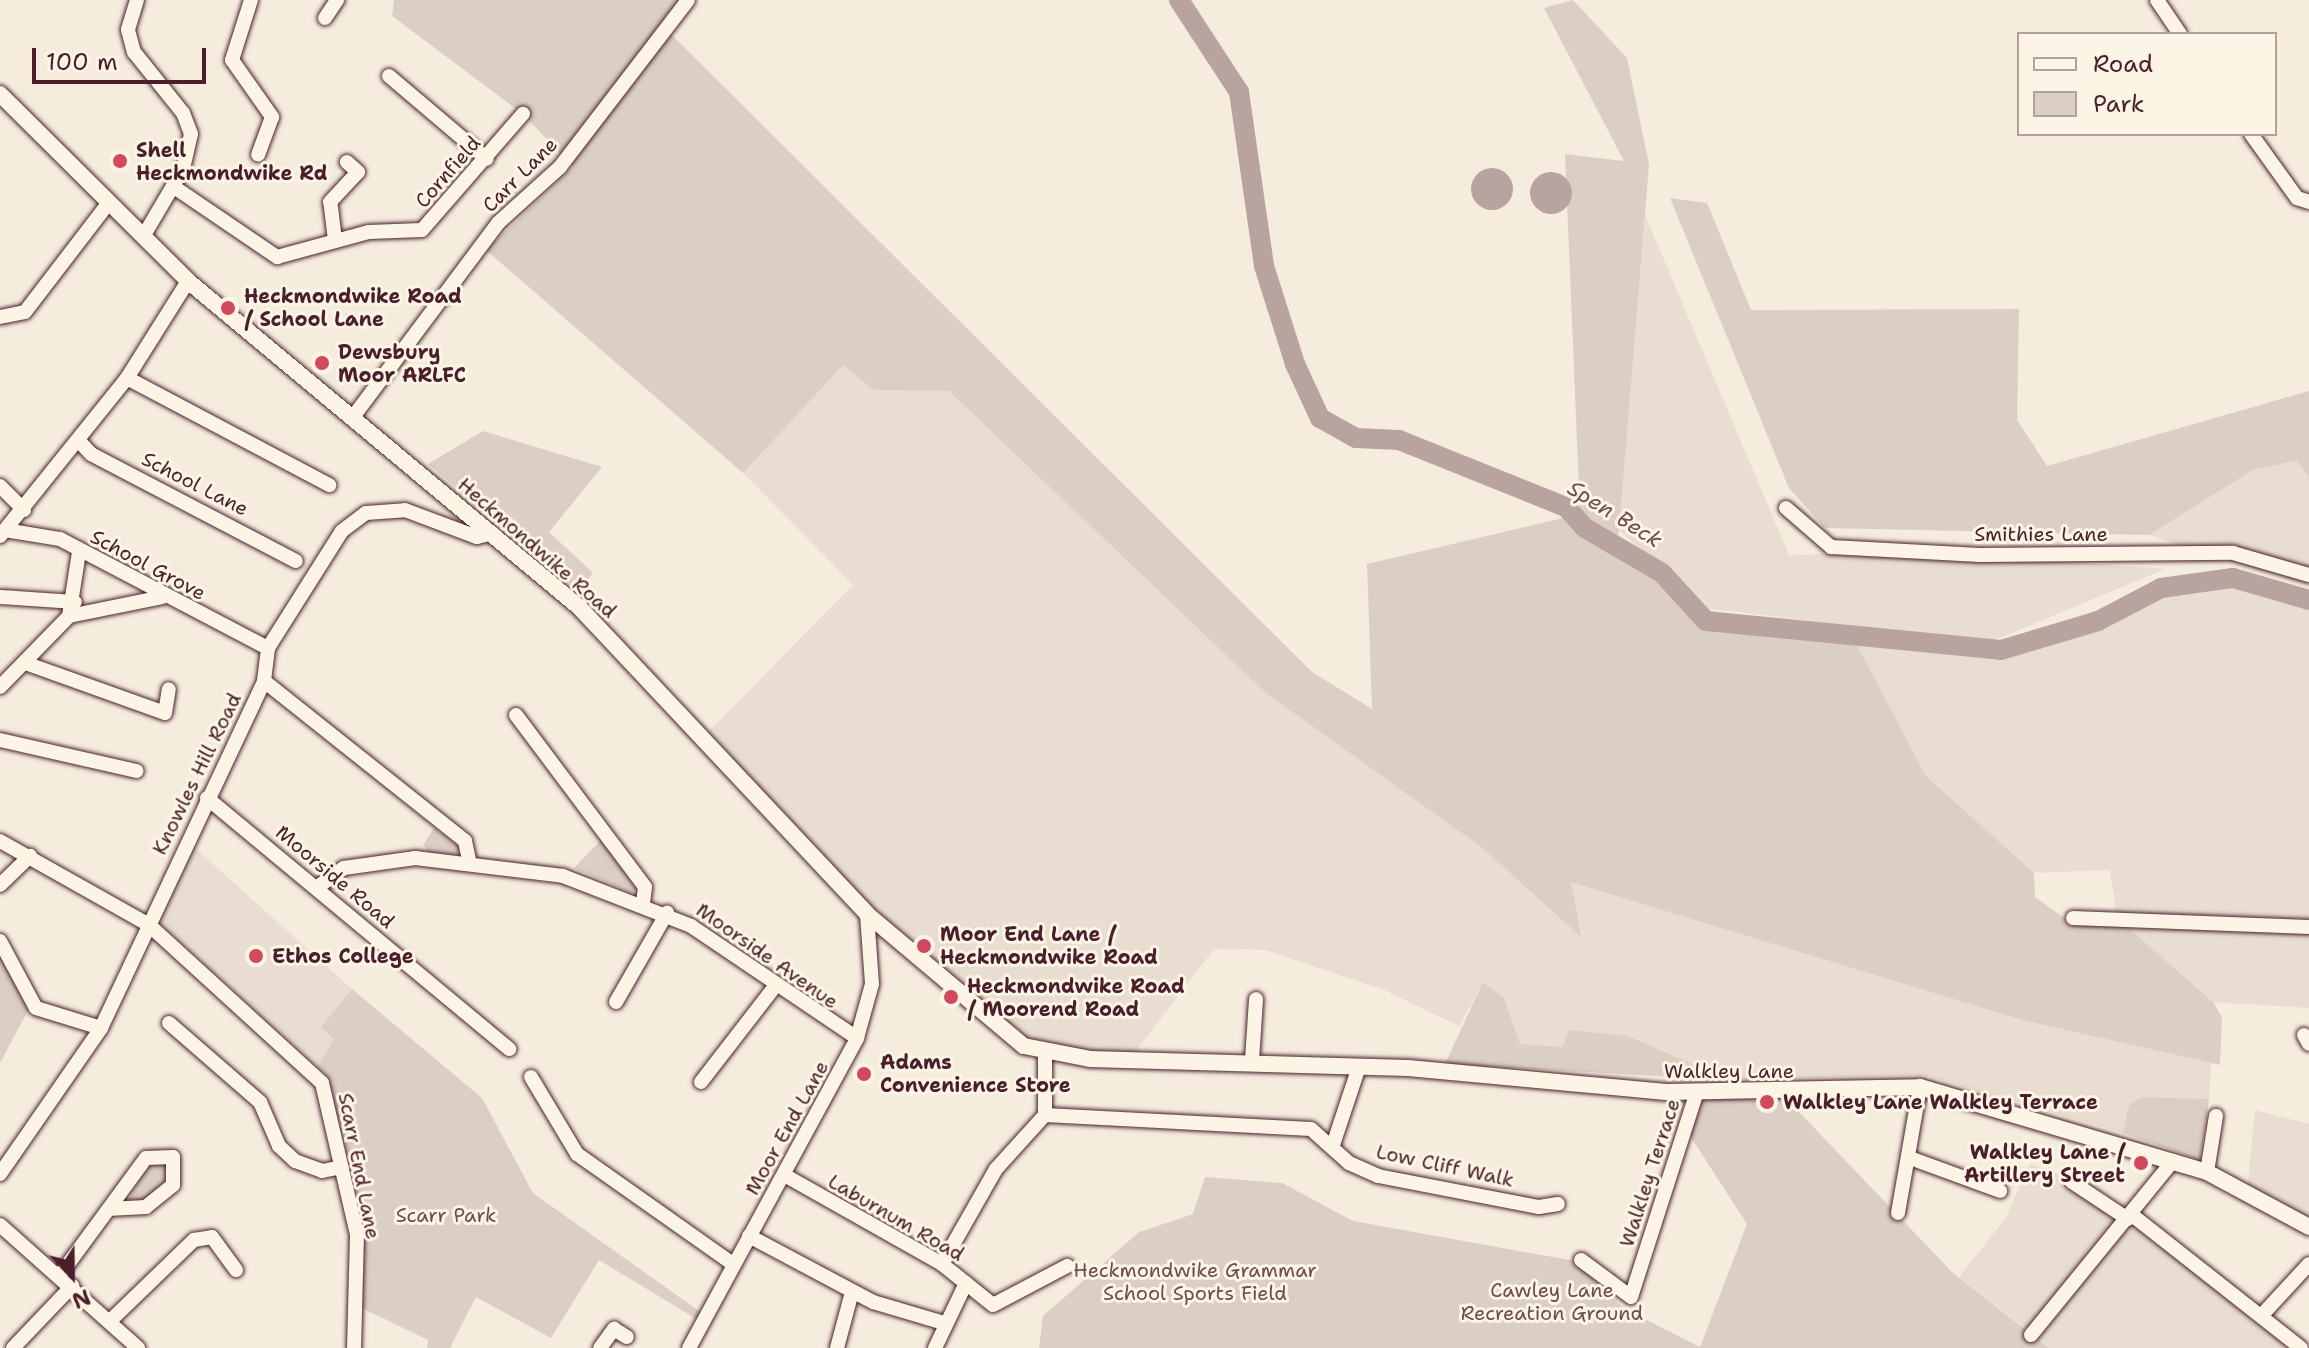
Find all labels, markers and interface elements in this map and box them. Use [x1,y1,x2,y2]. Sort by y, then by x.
scale bar [36,32,210,82]
legend [2017,32,2277,136]
text: 100 m [46,46,118,78]
text: Road [2093,48,2153,80]
text: Park [2093,88,2145,120]
street label: Cornfield [410,131,486,213]
street label: Carr Lane [478,133,562,217]
place label: Shell Heckmondwike Rd [136,138,327,185]
marker: Shell Heckmondwike Rd [111,152,129,170]
place label: Heckmondwike Road / School Lane [244,284,462,331]
marker: Heckmondwike Road / School Lane [219,299,237,317]
place label: Dewsbury Moor ARLFC [338,340,466,387]
marker: Dewsbury Moor ARLFC [313,354,331,372]
street label: School Lane [138,447,252,521]
street label: Heckmondwike Road [453,473,621,623]
water label: Spen Beck [1563,475,1667,553]
street label: Smithies Lane [1974,522,2108,546]
street label: School Grove [86,525,210,605]
street label: Knowles Hill Road [148,689,246,859]
street label: Moorside Road [271,820,399,934]
street label: Moorside Avenue [691,898,843,1014]
place label: Moor End Lane / Heckmondwike Road [940,922,1158,969]
marker: Moor End Lane / Heckmondwike Road [915,937,933,955]
place label: Ethos College [272,944,414,968]
marker: Ethos College [247,947,265,965]
place label: Heckmondwike Road / Moorend Road [967,974,1185,1021]
marker: Heckmondwike Road / Moorend Road [942,988,960,1006]
place label: Adams Convenience Store [880,1050,1071,1097]
street label: Moor End Lane [740,1057,834,1199]
street label: Walkley Lane [1664,1059,1794,1083]
marker: Adams Convenience Store [855,1065,873,1083]
place label: Walkley Lane Walkley Terrace [1783,1090,2098,1114]
street label: Scarr End Lane [333,1091,385,1241]
marker: Walkley Lane Walkley Terrace [1758,1093,1776,1111]
street label: Walkley Terrace [1615,1096,1685,1250]
street label: Low Cliff Walk [1374,1140,1516,1192]
place label: Walkley Lane / Artillery Street [1964,1140,2125,1187]
marker: Walkley Lane / Artillery Street [2132,1154,2150,1172]
street label: Laburnum Road [824,1169,968,1267]
park label: Scarr Park [396,1203,496,1227]
north arrow [32,1236,112,1316]
park label: Heckmondwike Grammar School Sports Field [1073,1259,1317,1306]
park label: Cawley Lane Recreation Ground [1461,1279,1643,1326]
text: N [68,1282,95,1315]

